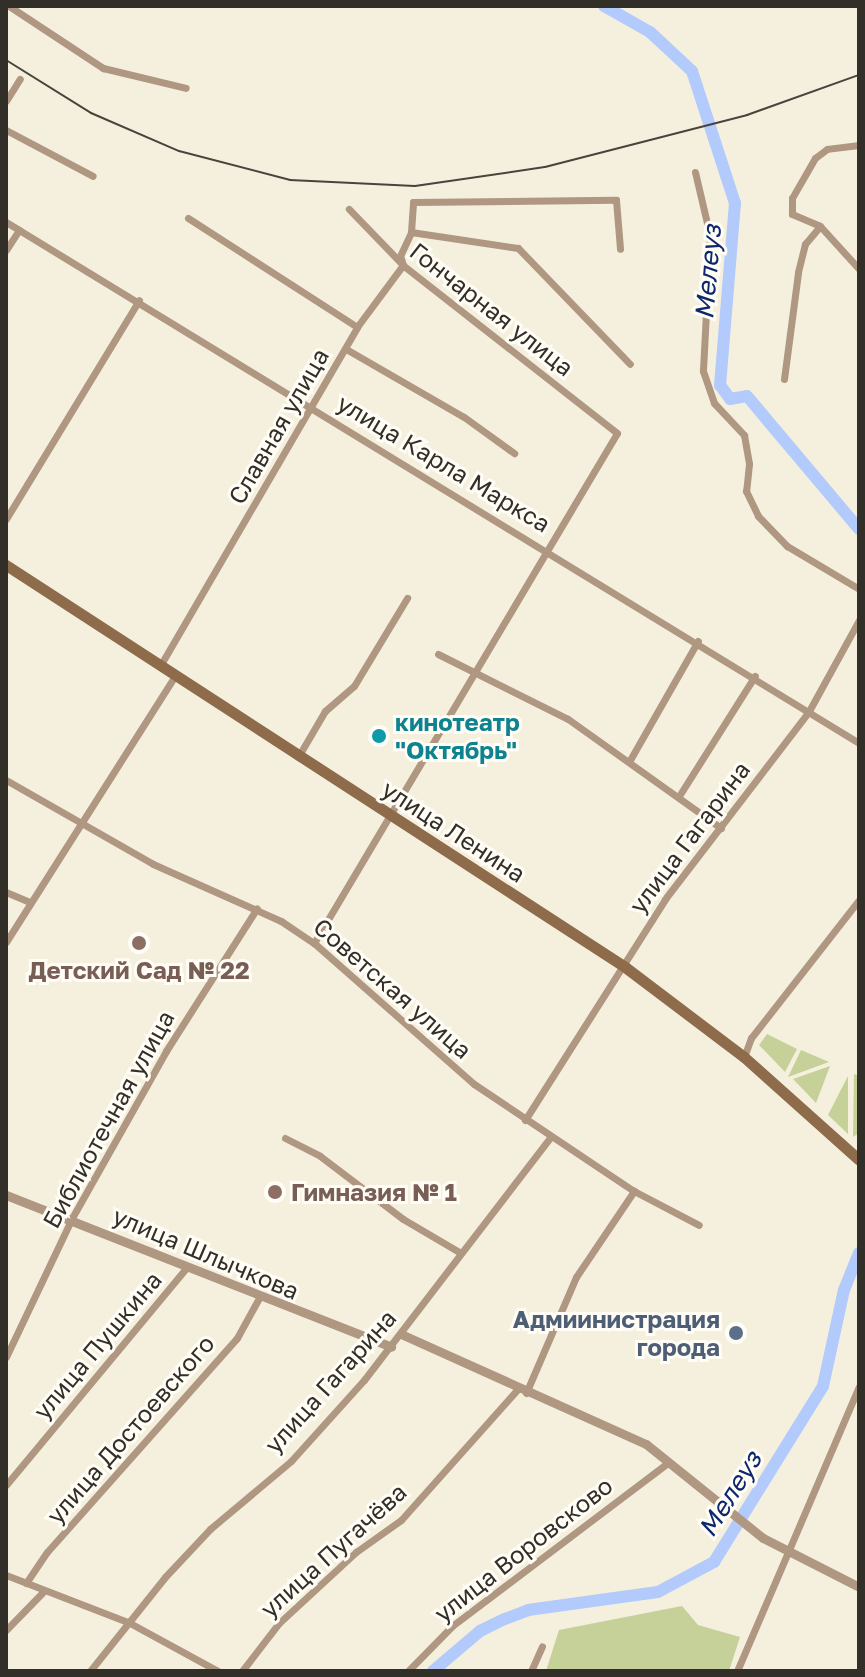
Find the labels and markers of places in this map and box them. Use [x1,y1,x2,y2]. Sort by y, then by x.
place label: кинотеатр "Октябрь" [395,708,520,764]
marker: кинотеатр "Октябрь" [370,727,388,745]
marker: Детский Сад № 22 [130,934,148,952]
place label: Детский Сад № 22 [28,956,250,984]
place label: Гимназия № 1 [291,1178,457,1206]
marker: Гимназия № 1 [266,1183,284,1201]
place label: Адмиинистрация города [513,1305,720,1361]
marker: Адмиинистрация города [727,1324,745,1342]

